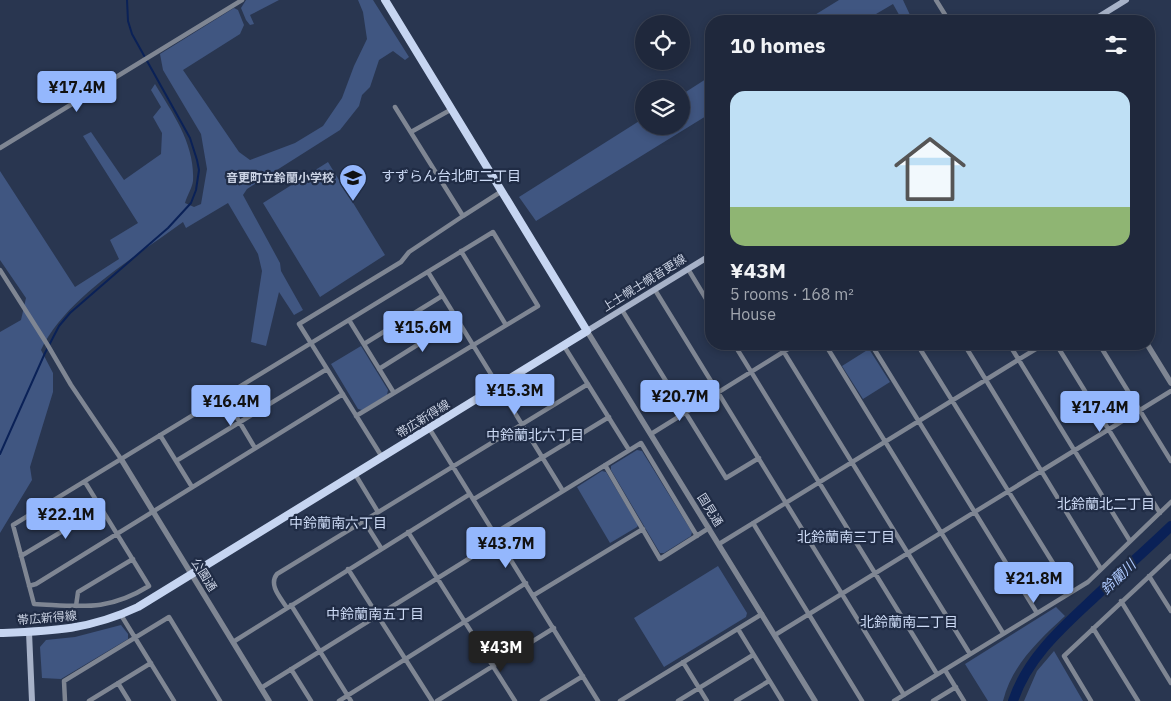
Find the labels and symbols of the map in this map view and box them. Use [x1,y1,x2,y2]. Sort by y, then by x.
pin: ¥17.4M [36,70,118,113]
school or university icon: 音更町立鈴蘭小学校 [338,163,368,202]
district label: すずらん台北町二丁目 [381,167,521,185]
place label: 音更町立鈴蘭小学校 [226,170,334,185]
street label: 上士幌士幌音更線 [599,251,688,314]
pin: ¥15.6M [382,310,464,353]
pin: ¥15.3M [474,374,556,416]
pin: ¥20.7M [639,380,721,422]
pin: ¥16.4M [190,384,272,427]
pin: ¥17.4M [1059,390,1141,433]
street label: 帯広新得線 [393,396,452,441]
district label: 中鈴蘭北六丁目 [486,426,584,444]
street label: 国見通 [695,490,726,529]
district label: 北鈴蘭北二丁目 [1057,495,1155,513]
pin: ¥22.1M [25,498,107,540]
district label: 中鈴蘭南六丁目 [289,514,387,532]
pin: ¥43.7M [465,526,547,569]
district label: 北鈴蘭南三丁目 [797,528,895,546]
street label: 公園通 [189,555,220,594]
water label: 鈴蘭川 [1097,555,1141,598]
pin: ¥21.8M [993,562,1075,604]
district label: 中鈴蘭南五丁目 [326,605,424,623]
street label: 帯広新得線 [16,607,78,628]
district label: 北鈴蘭南二丁目 [860,613,958,631]
pin: ¥43M [471,630,531,673]

